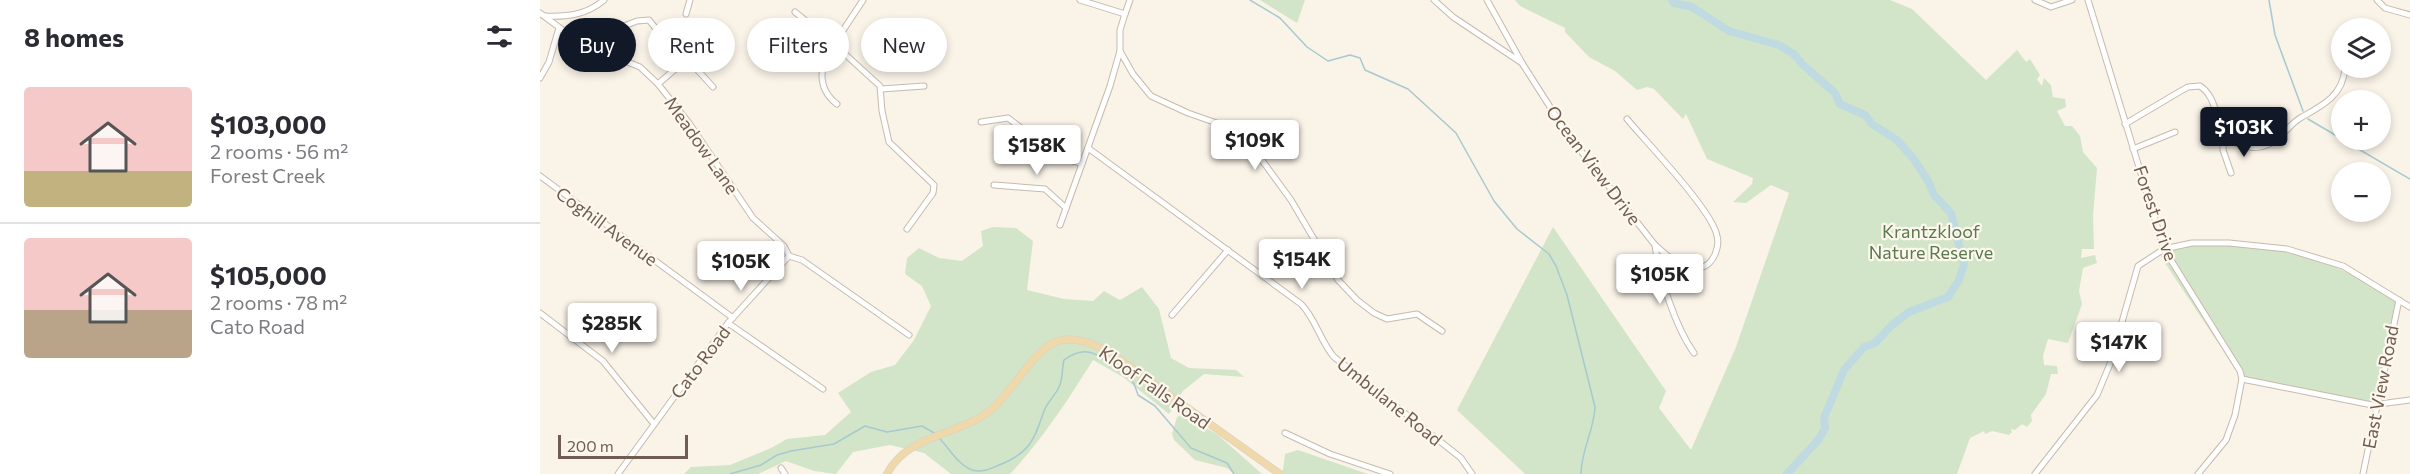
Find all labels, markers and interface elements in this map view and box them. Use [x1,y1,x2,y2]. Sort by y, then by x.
chip: Buy [558,18,636,72]
chip: Rent [648,18,735,72]
chip: Filters [747,18,849,72]
chip: New [861,18,947,72]
map controls [2331,18,2391,222]
button: layers [2331,18,2391,78]
icon: filters [483,20,516,53]
text: 8 homes [24,21,124,52]
button: + [2331,90,2391,150]
street label: Meadow Lane [660,92,744,198]
street label: Ocean View Drive [1542,101,1646,229]
pin: $103K [2202,107,2286,158]
text: $103,000 [210,108,327,139]
icon: home [72,111,144,183]
text: $103K [2214,114,2274,138]
pin: $109K [1213,120,1297,171]
pin: $158K [995,125,1079,176]
text: $109K [1225,127,1285,151]
text: $158K [1008,132,1066,156]
text: 2 rooms · 56 m² [210,139,348,163]
street label: Forest Drive [2129,162,2183,264]
button: − [2331,162,2391,222]
text: Forest Creek [210,163,326,187]
street label: Coghill Avenue [552,182,662,270]
park label: Krantzkloof Nature Reserve [1869,220,1993,263]
pin: $154K [1260,239,1344,290]
pin: $105K [699,241,783,292]
text: $154K [1273,246,1331,270]
text: $105K [711,248,771,272]
pin: $105K [1618,254,1702,305]
text: $105,000 [210,259,327,290]
text: $105K [1630,261,1690,285]
icon: home [72,262,144,334]
text: 2 rooms · 78 m² [210,290,347,314]
pin: $285K [570,303,654,354]
text: $285K [582,310,642,334]
text: Cato Road [210,314,305,338]
street label: Cato Road [666,321,734,403]
pin: $147K [2077,322,2161,373]
street label: East View Road [2357,323,2403,451]
text: $147K [2090,329,2148,353]
street label: Kloof Falls Road [1095,340,1215,434]
street label: Umbulane Road [1333,352,1447,450]
scale bar [558,432,688,460]
text: 200 m [567,436,614,455]

